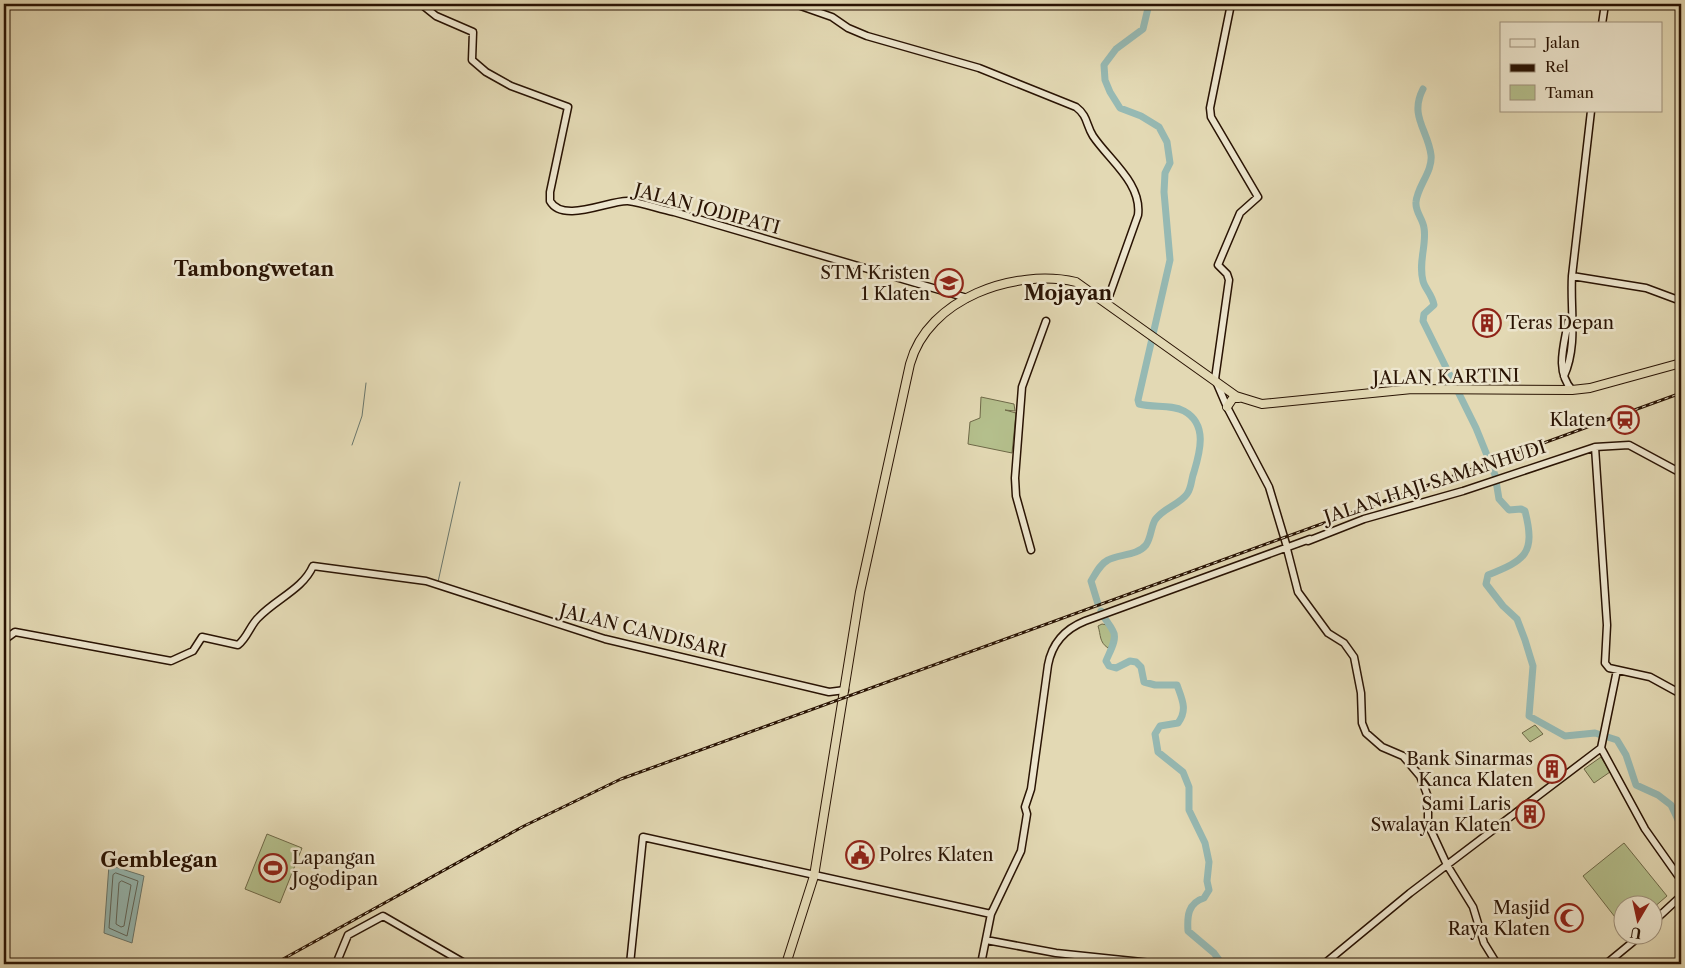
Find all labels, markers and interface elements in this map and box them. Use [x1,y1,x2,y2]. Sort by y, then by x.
legend [1500,22,1662,112]
text: Jalan [1543,33,1580,52]
text: Rel [1545,57,1569,76]
text: Taman [1545,83,1595,102]
street label: JALAN JODIPATI [629,178,782,239]
district label: Tambongwetan [174,257,334,281]
place label: STM Kristen 1 Klaten [820,262,930,305]
school or university icon: STM Kristen 1 Klaten [934,268,964,298]
district label: Mojayan [1024,281,1112,305]
building icon: Teras Depan [1472,308,1502,338]
place label: Teras Depan [1506,312,1614,334]
street label: JALAN KARTINI [1370,365,1519,389]
station icon: Klaten [1610,405,1640,435]
place label: Klaten [1549,409,1606,431]
street label: JALAN HAJI SAMANHUDI [1318,436,1549,529]
street label: JALAN CANDISARI [554,599,729,662]
place label: Bank Sinarmas Kanca Klaten [1406,748,1533,791]
building icon: Bank Sinarmas Kanca Klaten [1537,754,1567,784]
place label: Sami Laris Swalayan Klaten [1370,793,1511,836]
building icon: Sami Laris Swalayan Klaten [1515,799,1545,829]
public building icon: Polres Klaten [845,840,875,870]
place label: Polres Klaten [879,844,993,866]
place label: Lapangan Jogodipan [289,847,378,890]
district label: Gemblegan [100,848,218,872]
sports icon: Lapangan Jogodipan [258,853,288,883]
north arrow [1612,896,1662,946]
place label: Masjid Raya Klaten [1448,897,1550,940]
mosque icon: Masjid Raya Klaten [1554,903,1584,933]
text: U [1628,923,1643,943]

